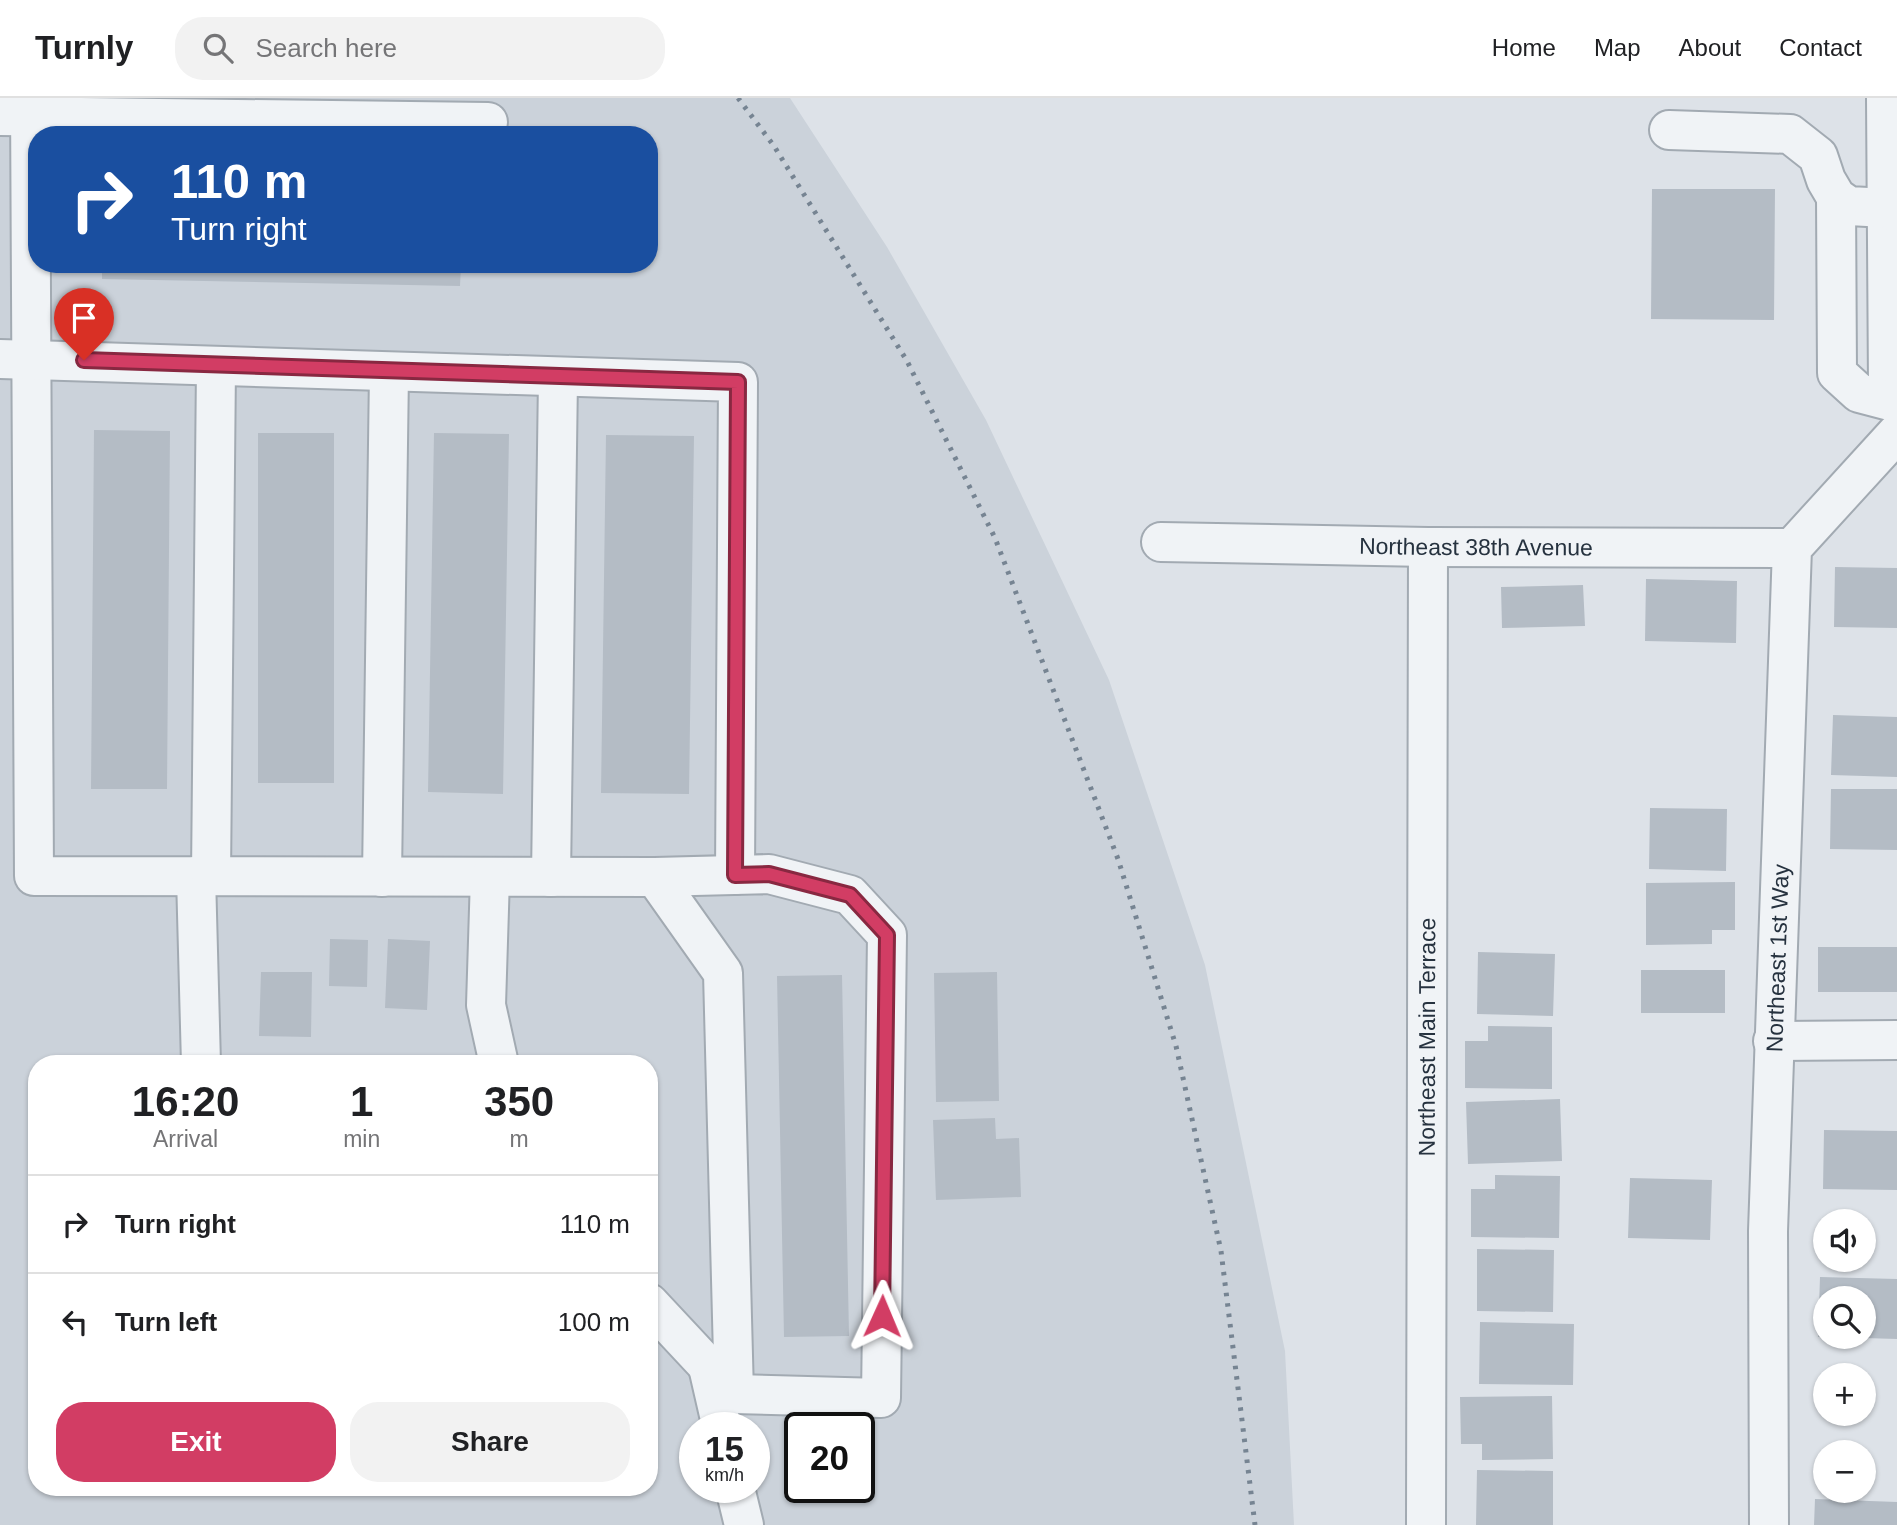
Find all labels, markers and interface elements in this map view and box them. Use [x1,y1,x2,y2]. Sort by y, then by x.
search box [175,17,665,80]
text: Turnly [35,29,133,66]
icon: search [199,29,237,67]
text: Search here [255,33,397,63]
text: Home [1492,34,1556,61]
text: Map [1594,34,1641,61]
text: About [1679,34,1741,61]
text: Contact [1779,34,1862,61]
icon: right [56,154,147,245]
text: 110 m [171,154,307,208]
text: Turn right [171,211,307,247]
pin [54,288,114,360]
icon: arrive [65,299,103,337]
street label: Northeast 38th Avenue [1359,533,1593,560]
street label: Northeast 1st Way [1761,863,1794,1053]
street label: Northeast Main Terrace [1414,918,1440,1156]
text: 16:20 [132,1078,239,1125]
text: 1 [350,1078,373,1125]
text: 350 [484,1078,554,1125]
text: Arrival [153,1126,218,1152]
text: min [343,1126,380,1152]
text: m [510,1126,529,1152]
icon: right [56,1205,94,1243]
text: Turn right [115,1209,236,1239]
text: 110 m [560,1209,630,1239]
map controls [1813,1209,1876,1503]
button: sound [1813,1209,1876,1272]
position arrow [845,1279,919,1353]
button: search [1813,1286,1876,1349]
icon: left [56,1303,94,1341]
text: Turn left [115,1307,217,1337]
text: 100 m [558,1307,630,1337]
button: + [1813,1363,1876,1426]
button: Exit [56,1402,336,1482]
button: Share [350,1402,630,1482]
speed limit sign: 20 [784,1412,875,1503]
text: 15 [705,1429,744,1468]
button: − [1813,1440,1876,1503]
text: km/h [705,1465,744,1485]

